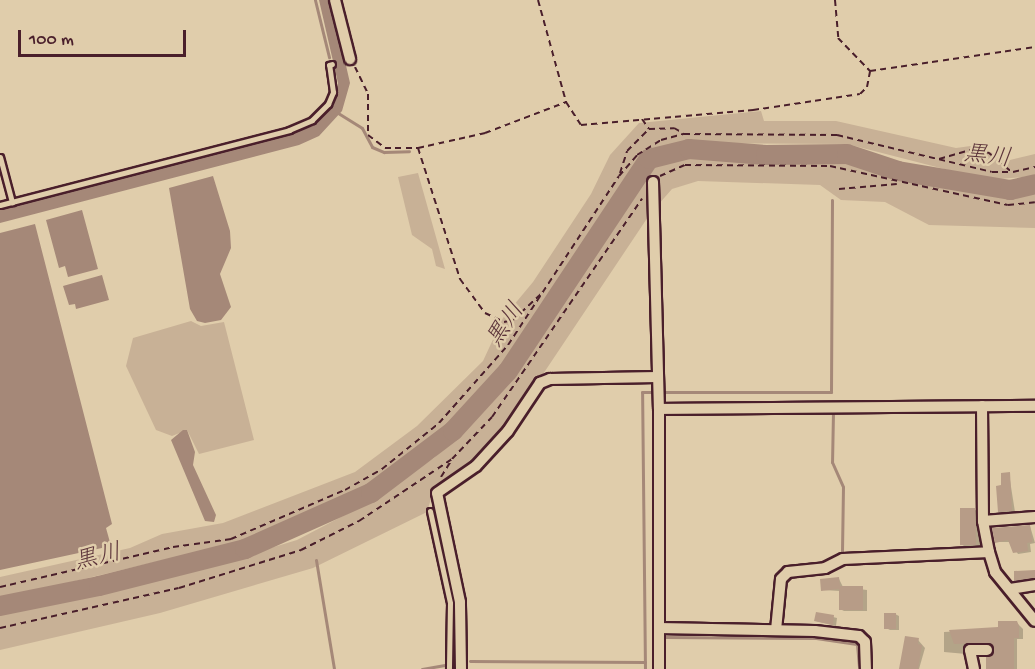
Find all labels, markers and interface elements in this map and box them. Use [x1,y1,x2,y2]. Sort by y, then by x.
scale bar [21,18,189,56]
text: 100 m [29,30,74,51]
water label: 黒川 [961,141,1013,175]
water label: 黒川 [482,298,532,354]
water label: 黒川 [71,540,125,578]

